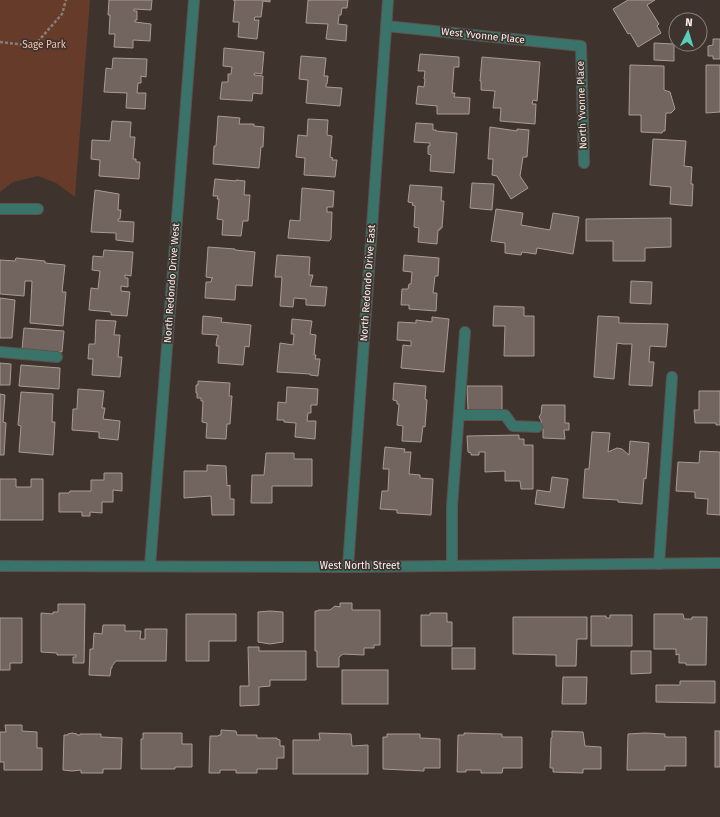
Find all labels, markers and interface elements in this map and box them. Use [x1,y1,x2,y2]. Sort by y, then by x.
north arrow [668,12,708,52]
text: N [685,16,693,29]
street label: West Yvonne Place [441,26,525,46]
park label: Sage Park [22,39,67,51]
street label: North Yvonne Place [574,61,590,149]
street label: North Redondo Drive West [162,222,182,343]
street label: North Redondo Drive East [358,224,378,342]
street label: West North Street [320,560,401,572]

